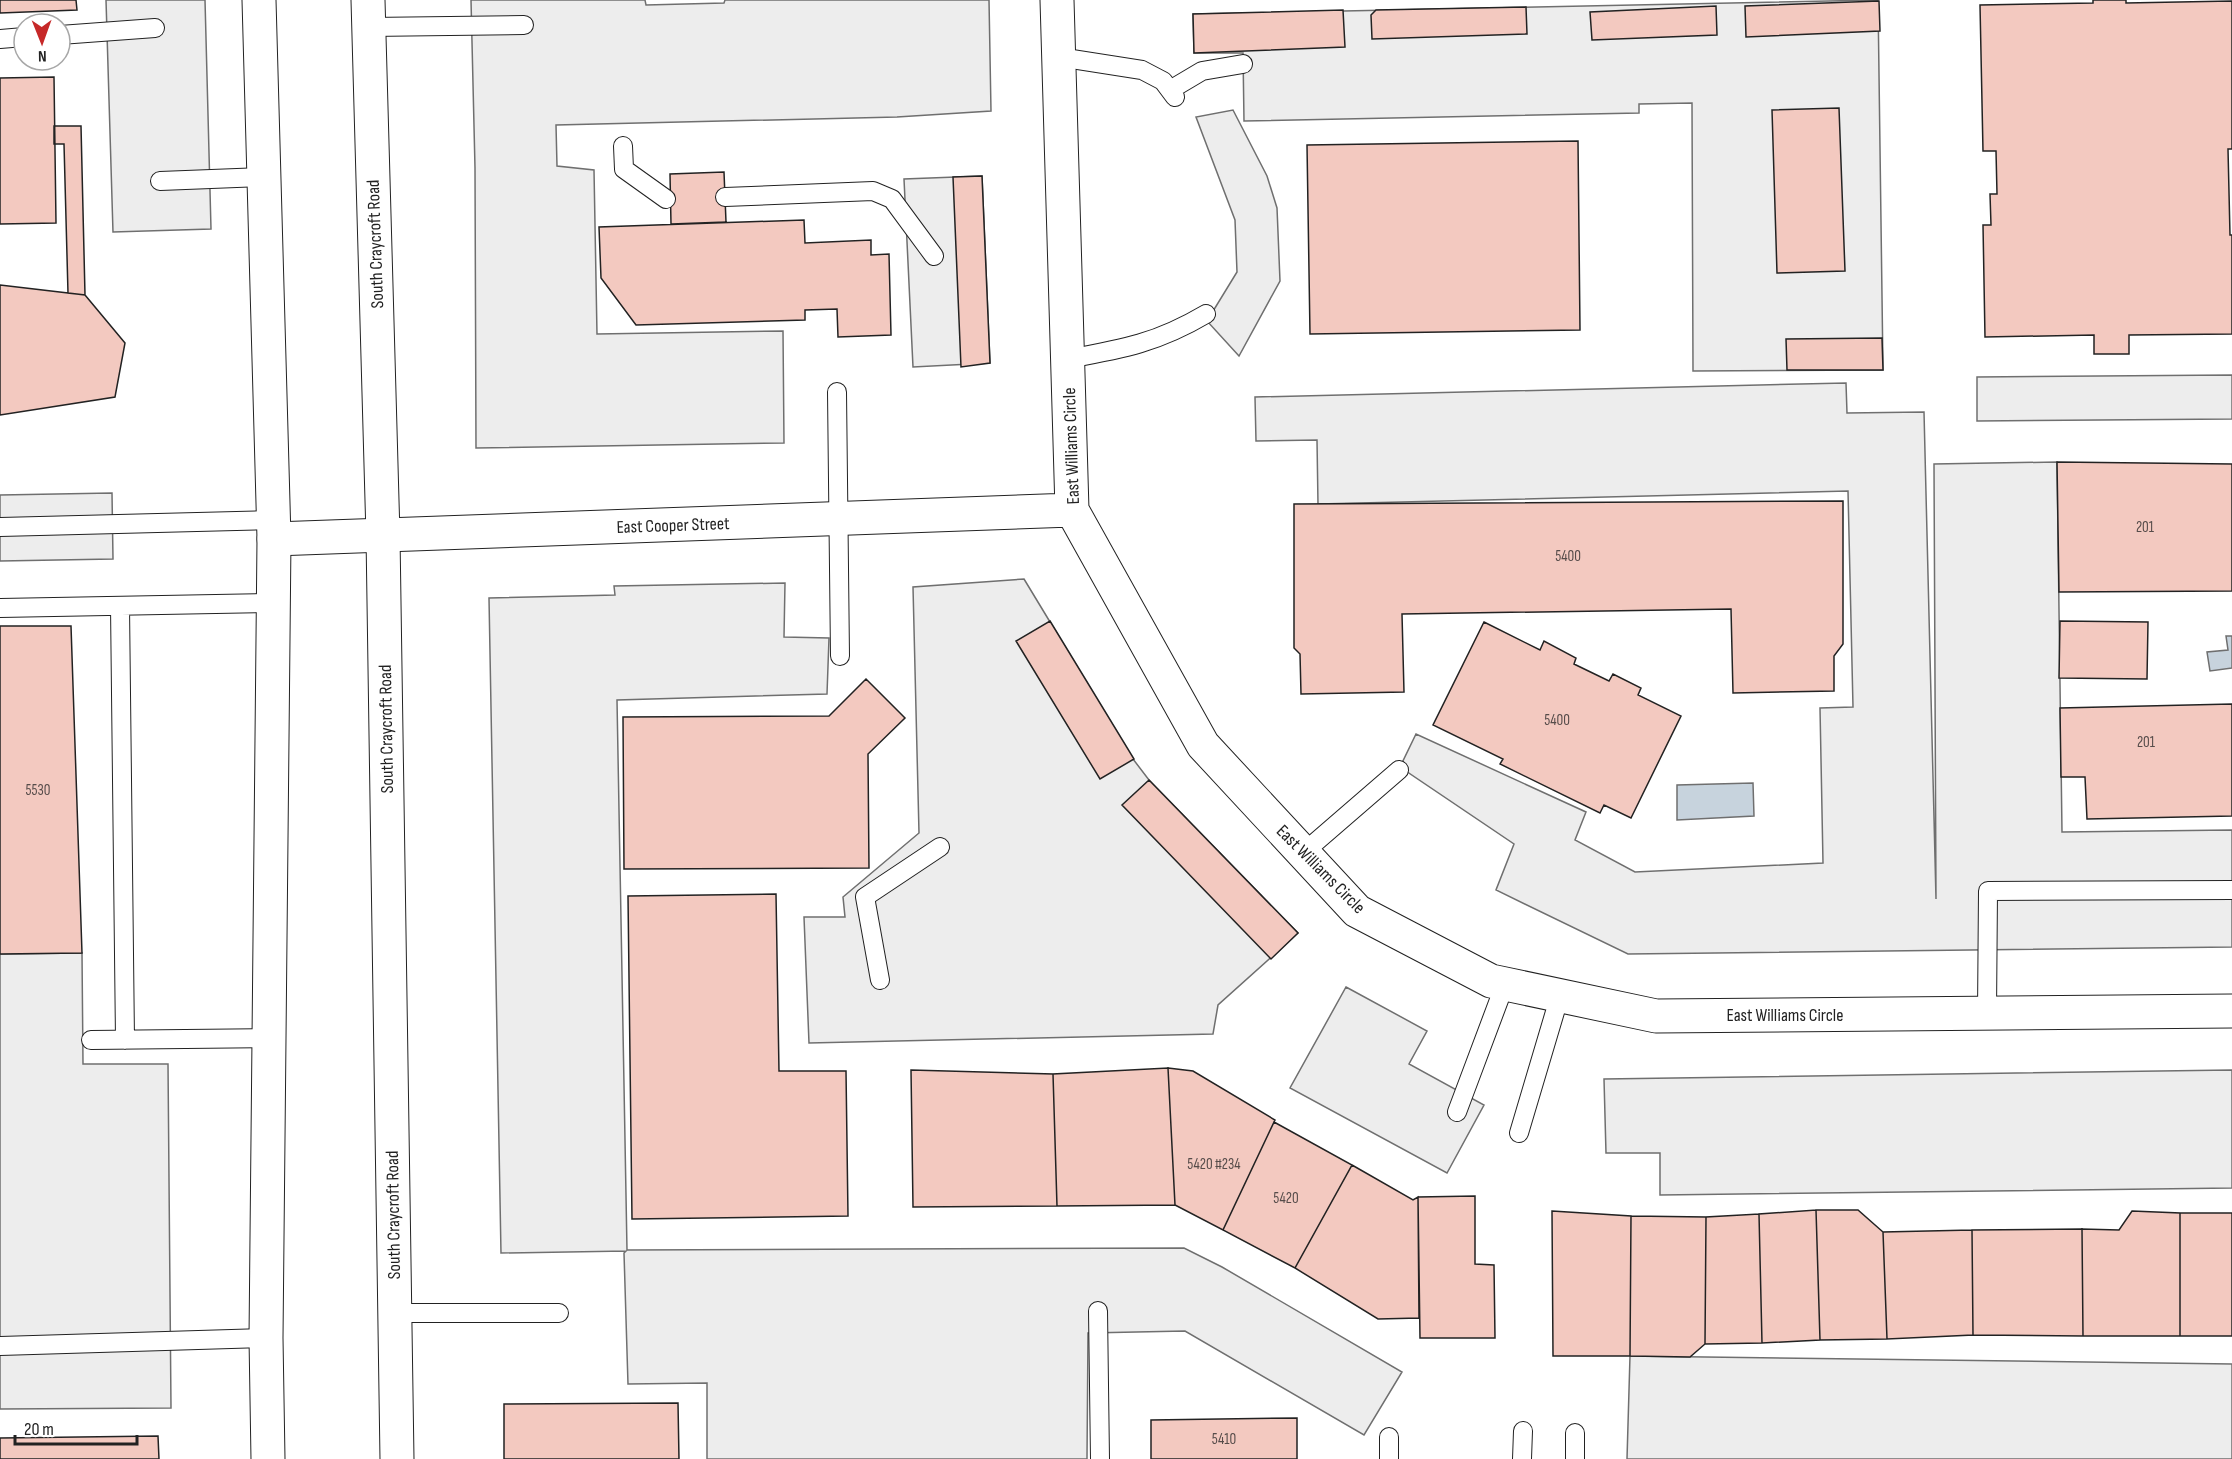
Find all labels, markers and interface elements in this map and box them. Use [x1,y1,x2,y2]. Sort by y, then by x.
north arrow [12,12,72,72]
text: N [38,46,47,65]
street label: South Craycroft Road [363,179,388,309]
street label: East Williams Circle [1059,387,1084,505]
street label: East Cooper Street [616,513,730,538]
house number: 201 [2136,518,2155,537]
house number: 5400 [1555,547,1581,566]
street label: South Craycroft Road [375,664,398,794]
house number: 5400 [1544,711,1570,730]
house number: 201 [2137,733,2156,752]
house number: 5530 [25,781,51,800]
street label: East Williams Circle [1272,821,1369,918]
street label: East Williams Circle [1727,1005,1843,1026]
street label: South Craycroft Road [382,1150,405,1280]
house number: 5420 #234 [1187,1155,1241,1174]
house number: 5420 [1273,1189,1299,1208]
scale bar [15,1408,136,1446]
text: 20 m [24,1419,54,1440]
house number: 5410 [1212,1430,1236,1449]

